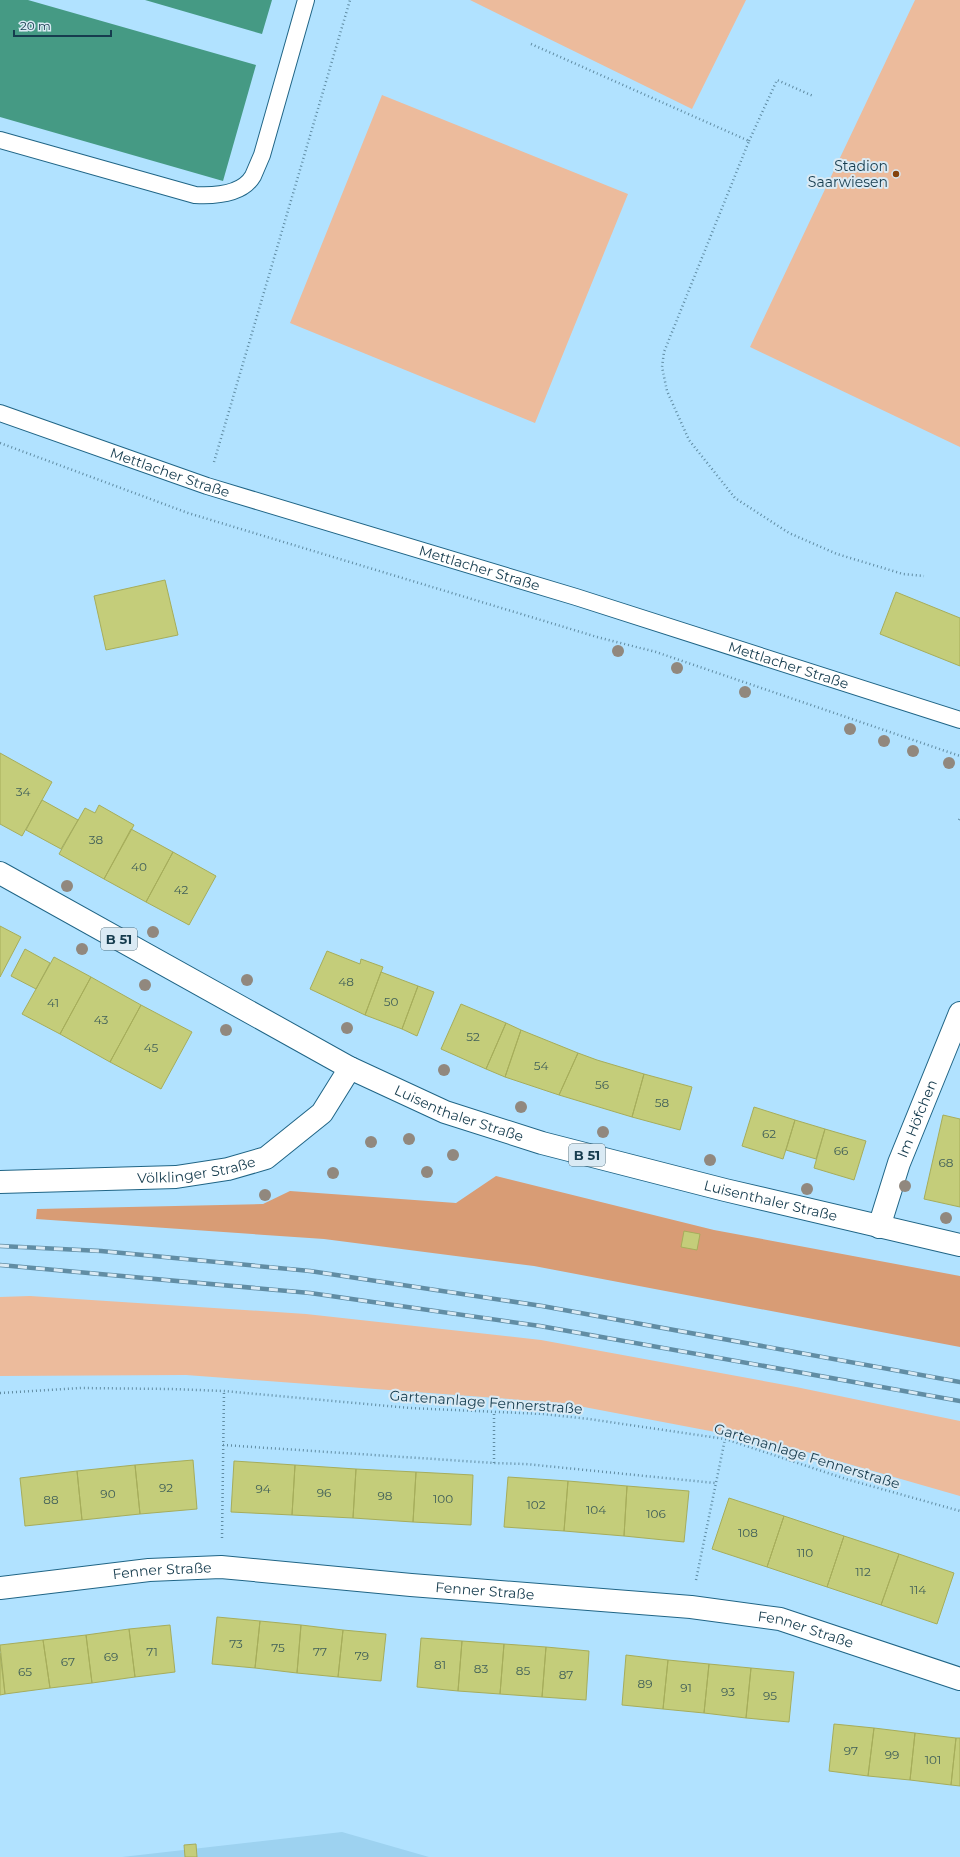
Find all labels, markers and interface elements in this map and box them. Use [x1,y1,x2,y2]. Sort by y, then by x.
scale bar [14,12,111,38]
text: 20 m [20,18,51,33]
place label: Stadion Saarwiesen [808,157,888,191]
marker: Stadion Saarwiesen [891,169,901,179]
street label: Mettlacher Straße [108,443,232,501]
street label: Mettlacher Straße [417,541,542,595]
street label: Mettlacher Straße [726,637,851,693]
house number: 34 [16,784,30,799]
house number: 38 [89,832,104,847]
house number: 40 [131,859,147,874]
house number: 42 [174,882,189,897]
road number: B 51 [101,928,137,950]
house number: 48 [338,974,354,989]
house number: 50 [384,994,398,1009]
house number: 41 [47,995,59,1010]
house number: 43 [94,1012,108,1027]
house number: 52 [466,1029,480,1044]
house number: 45 [144,1040,159,1055]
house number: 54 [534,1058,548,1073]
house number: 56 [595,1077,609,1092]
street label: Im Höfchen [893,1077,941,1160]
street label: Luisenthaler Straße [392,1081,526,1146]
house number: 58 [655,1095,670,1110]
house number: 62 [762,1126,776,1141]
house number: 66 [834,1143,848,1158]
road number: B 51 [569,1144,605,1166]
street label: Völklinger Straße [137,1153,258,1187]
house number: 68 [939,1155,954,1170]
street label: Luisenthaler Straße [702,1176,839,1225]
street label: Gartenanlage Fennerstraße [389,1386,583,1418]
street label: Gartenanlage Fennerstraße [712,1419,902,1493]
house number: 92 [159,1480,173,1495]
house number: 94 [255,1481,271,1496]
house number: 96 [317,1485,331,1500]
house number: 90 [100,1486,116,1501]
house number: 98 [378,1488,393,1503]
house number: 100 [433,1491,453,1506]
house number: 88 [43,1492,59,1507]
house number: 102 [526,1497,546,1512]
house number: 104 [586,1502,606,1517]
house number: 106 [646,1506,666,1521]
house number: 108 [738,1525,758,1540]
house number: 110 [797,1545,813,1560]
street label: Fenner Straße [111,1558,212,1583]
house number: 112 [855,1564,871,1579]
street label: Fenner Straße [435,1578,535,1604]
house number: 114 [910,1582,926,1597]
street label: Fenner Straße [757,1607,856,1652]
house number: 73 [229,1636,243,1651]
house number: 75 [271,1640,285,1655]
house number: 71 [146,1644,158,1659]
house number: 77 [313,1644,327,1659]
house number: 79 [355,1648,369,1663]
house number: 69 [104,1649,118,1664]
house number: 67 [61,1654,75,1669]
house number: 81 [434,1657,446,1672]
house number: 83 [474,1661,488,1676]
house number: 85 [516,1663,530,1678]
house number: 65 [18,1664,32,1679]
house number: 87 [559,1667,573,1682]
house number: 89 [638,1676,652,1691]
house number: 91 [680,1680,692,1695]
house number: 93 [721,1684,735,1699]
house number: 95 [763,1688,777,1703]
house number: 97 [844,1743,858,1758]
house number: 99 [885,1747,899,1762]
house number: 101 [925,1752,941,1767]

